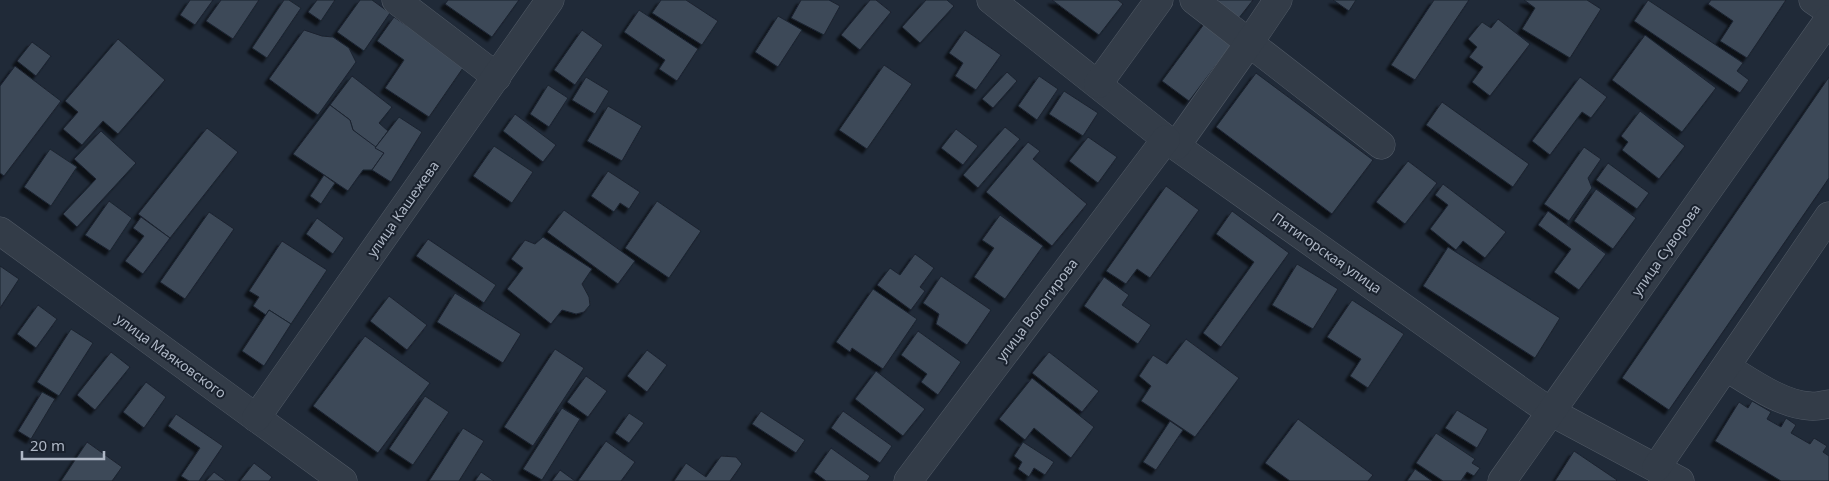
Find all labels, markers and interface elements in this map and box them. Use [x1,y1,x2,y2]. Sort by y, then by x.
street label: улица Кашежева [362,157,443,261]
street label: улица Суворова [1627,200,1704,299]
street label: Пятигорская улица [1269,208,1386,298]
street label: улица Вологирова [992,254,1082,365]
street label: улица Маяковского [112,309,230,402]
scale bar [22,428,105,460]
text: 20 m [30,435,65,455]

